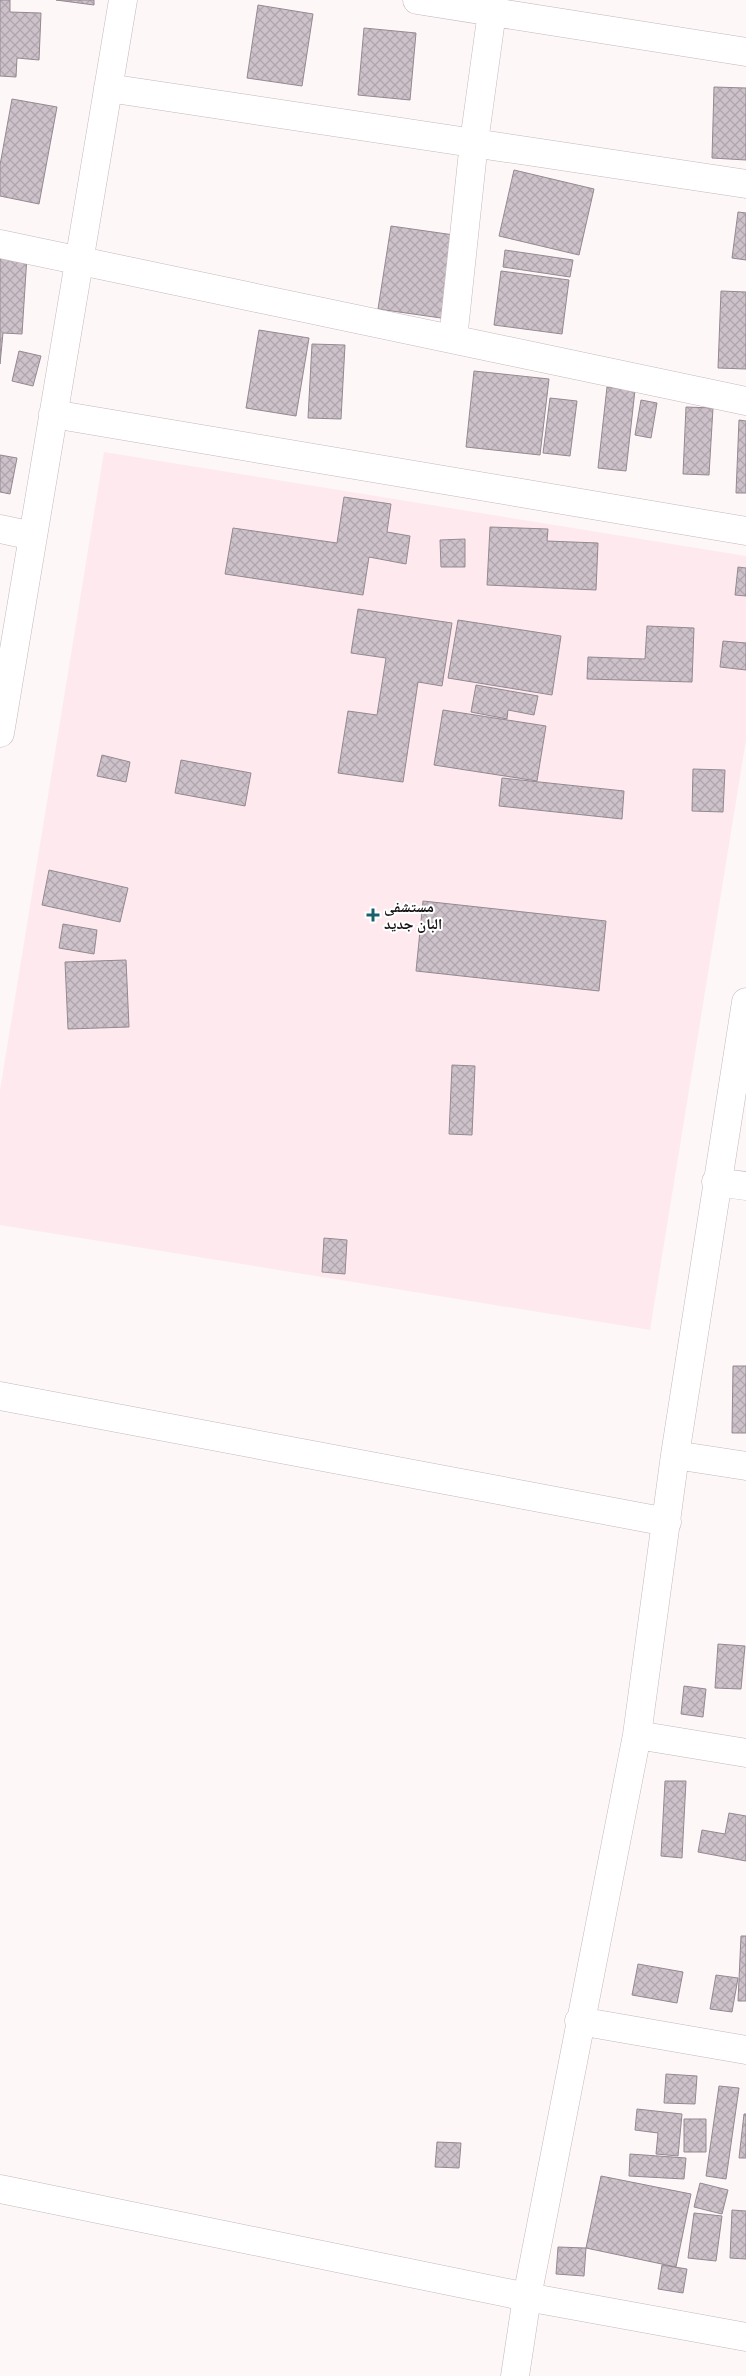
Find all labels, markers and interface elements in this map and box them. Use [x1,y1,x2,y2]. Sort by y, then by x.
place label: مستشفى البان جديد [384,897,442,933]
marker: مستشفى البان جديد [366,908,380,922]

